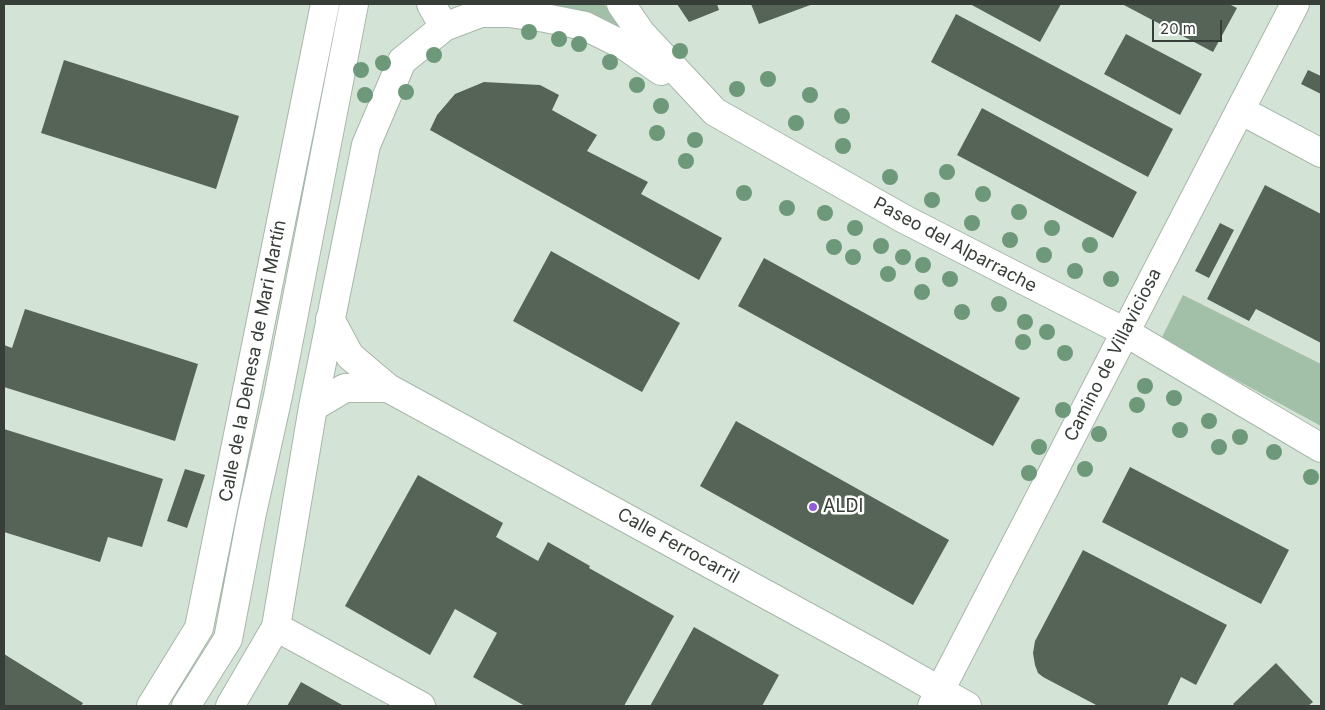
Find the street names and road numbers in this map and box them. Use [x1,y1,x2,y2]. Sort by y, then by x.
street label: Paseo del Alparrache [870,193,1040,297]
street label: Calle de la Dehesa de Mari Martín [215,218,291,504]
street label: Camino de Villaviciosa [1060,265,1166,445]
street label: Calle Ferrocarril [613,504,743,588]

